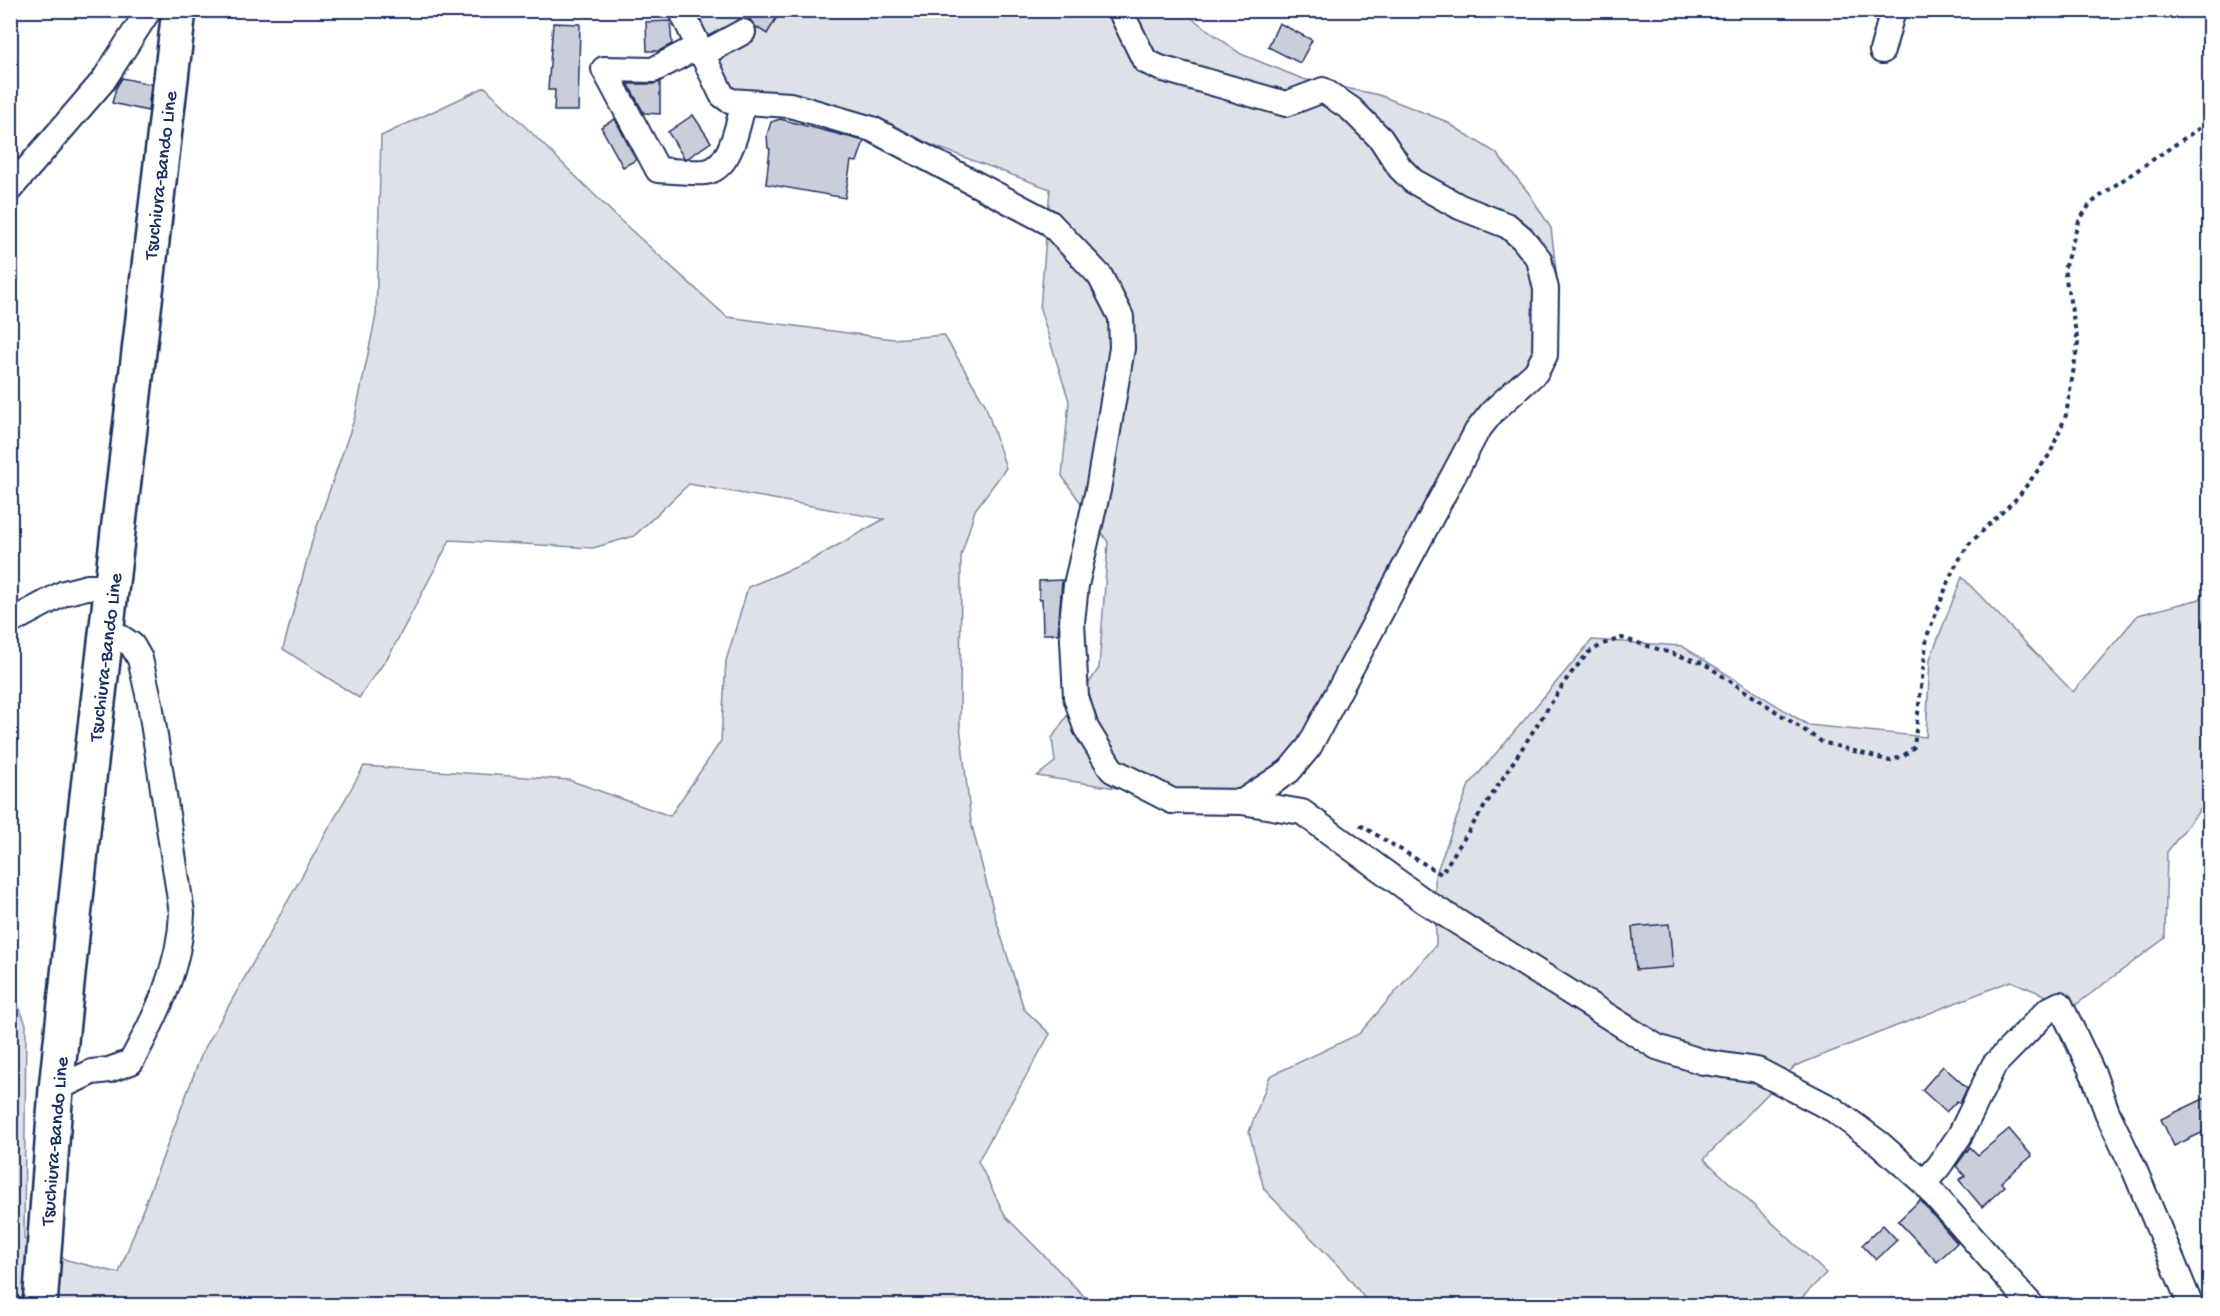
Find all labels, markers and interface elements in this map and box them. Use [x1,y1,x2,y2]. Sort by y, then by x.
street label: Tsuchiura-Bando Line [141,89,184,262]
street label: Tsuchiura-Bando Line [86,571,129,744]
street label: Tsuchiura-Bando Line [38,1055,75,1228]

